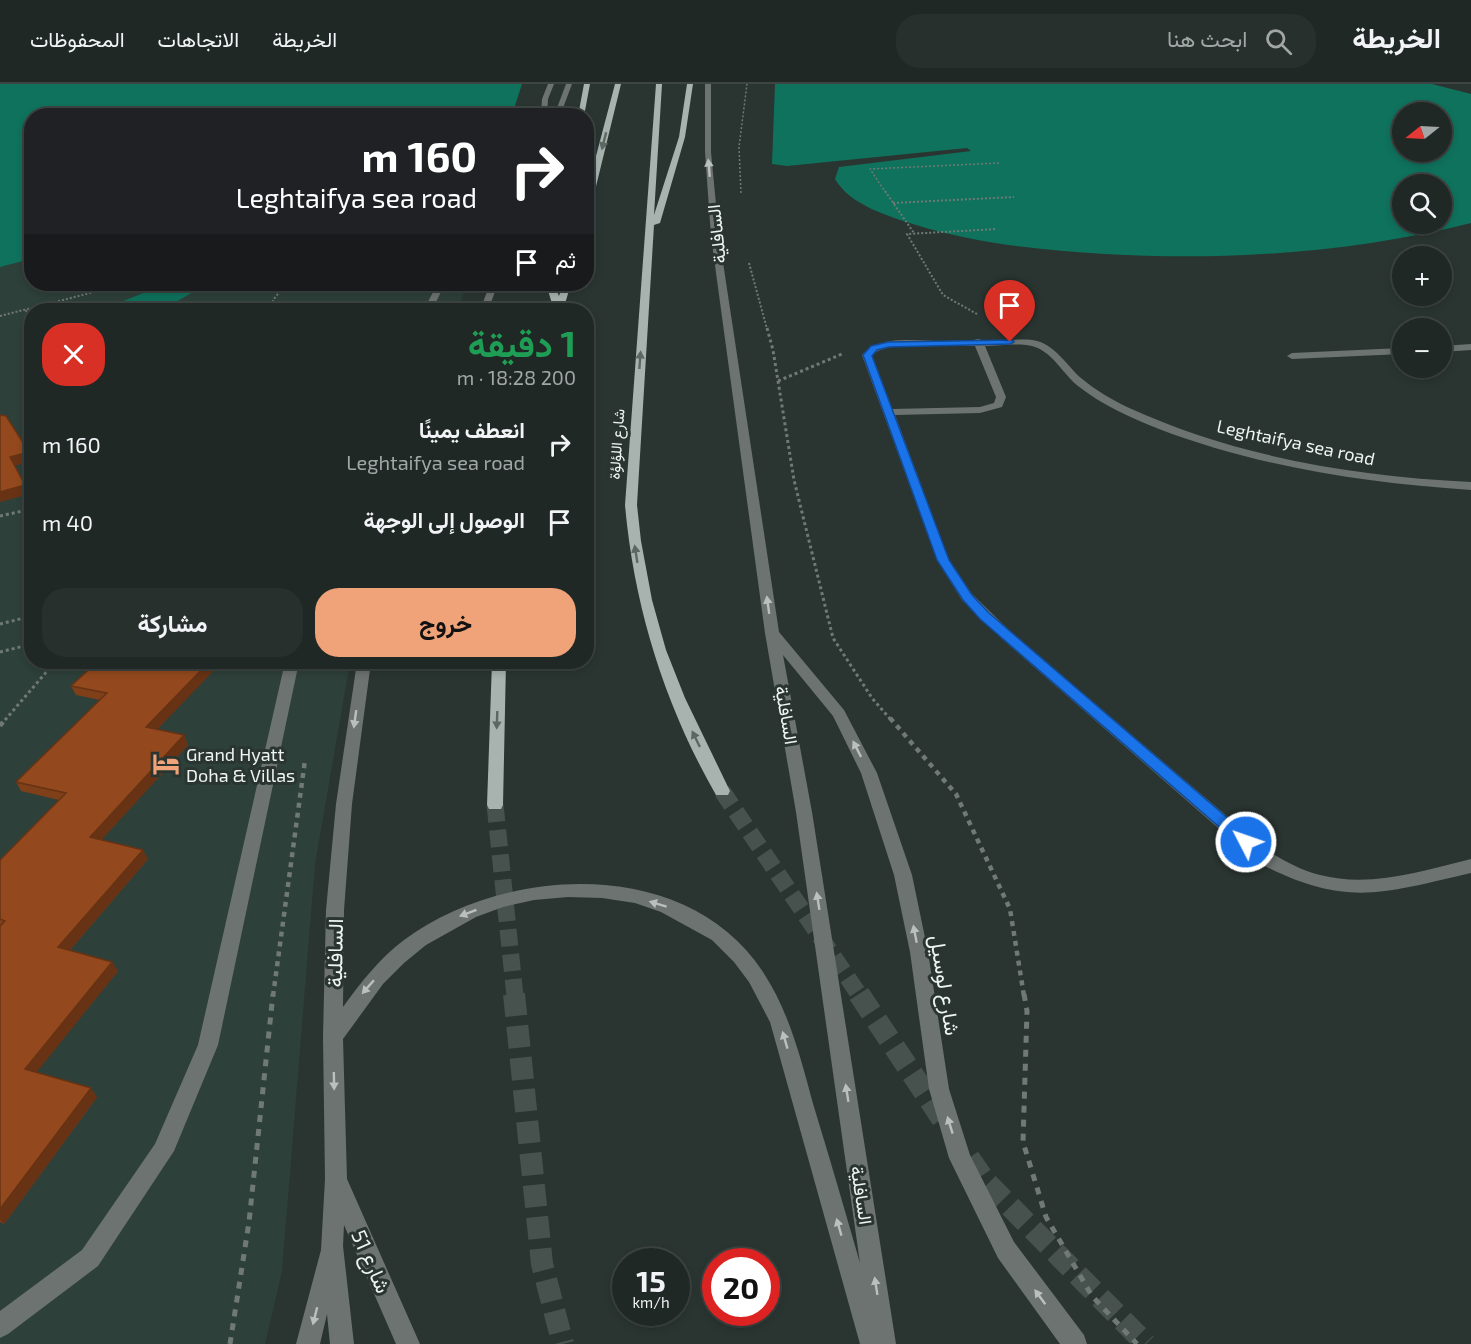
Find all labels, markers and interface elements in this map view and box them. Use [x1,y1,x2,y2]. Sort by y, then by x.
search box [896,14,1316,68]
text: الخريطة [1352,20,1441,54]
text: ابحث هنا [1167,25,1247,51]
icon: search [1262,25,1295,58]
text: المحفوظات [30,26,125,51]
text: الاتجاهات [158,26,239,51]
text: الخريطة [272,26,337,51]
north arrow [1392,102,1452,162]
map controls [1392,102,1452,378]
text: 160 m [361,130,477,180]
icon: right [498,132,576,210]
one-way arrow [599,132,608,150]
one-way arrow [704,158,714,177]
button: search [1392,174,1452,234]
text: Leghtaifya sea road [236,181,477,213]
street label: السافلية [702,203,730,265]
icon: arrive [510,246,543,279]
text: ثم [555,246,576,272]
button: + [1392,246,1452,306]
pin [984,280,1035,342]
icon: arrive [993,289,1026,322]
button: − [1392,318,1452,378]
text: 1 دقيقة [468,321,576,364]
button: close [42,323,105,386]
one-way arrow [635,350,645,369]
text: 200 m · 18:28 [457,365,576,389]
street label: شارع اللؤلؤة [605,408,630,480]
street label: Leghtaifya sea road [1215,415,1377,469]
text: انعطف يمينًا [419,416,525,442]
icon: right [543,428,576,461]
text: 160 m [42,431,101,457]
text: Leghtaifya sea road [346,450,525,474]
text: الوصول إلى الوجهة [363,506,525,532]
icon: arrive [543,506,576,539]
text: 40 m [42,509,93,535]
one-way arrow [632,544,641,563]
button: مشاركة [42,588,303,657]
button: خروج [315,588,576,657]
one-way arrow [764,595,773,614]
street label: السافلية [771,684,803,746]
one-way arrow [350,710,359,729]
one-way arrow [493,710,502,729]
one-way arrow [692,730,701,747]
one-way arrow [852,740,862,757]
place label: Grand Hyatt Doha & Villas [186,743,295,786]
hotel icon: Grand Hyatt Doha & Villas [151,749,181,779]
position arrow [1214,810,1278,874]
one-way arrow [813,891,822,910]
one-way arrow [649,898,667,908]
one-way arrow [459,909,477,918]
street label: السافلية [321,918,348,988]
one-way arrow [910,924,919,943]
street label: شارع لوسيل [923,933,966,1037]
one-way arrow [362,979,375,994]
one-way arrow [780,1030,790,1049]
one-way arrow [329,1072,339,1091]
one-way arrow [842,1084,851,1103]
one-way arrow [945,1116,954,1134]
street label: السافلية [847,1164,877,1226]
one-way arrow [834,1218,843,1236]
street label: شارع 51 [344,1226,397,1298]
speed limit sign: 20 [702,1248,780,1326]
text: 15 [636,1262,666,1298]
one-way arrow [871,1277,880,1296]
one-way arrow [1034,1290,1046,1306]
text: km/h [632,1293,670,1311]
one-way arrow [310,1306,320,1325]

